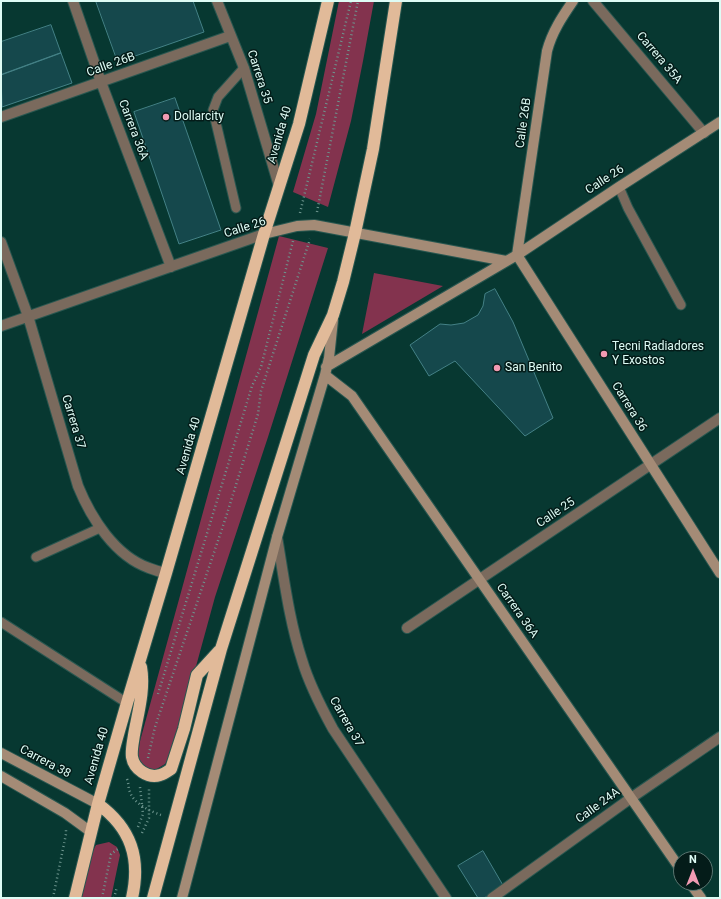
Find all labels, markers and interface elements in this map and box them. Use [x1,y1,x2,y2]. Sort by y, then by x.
street label: Carrera 35A [633,29,685,87]
street label: Carrera 35 [244,48,274,106]
street label: Calle 26B [85,50,137,80]
street label: Calle 26B [513,97,535,149]
street label: Carrera 36A [115,98,151,162]
street label: Avenida 40 [265,105,295,165]
place label: Dollarcity [174,110,224,124]
marker: Dollarcity [161,112,171,122]
street label: Calle 26 [583,162,627,198]
street label: Calle 26 [222,215,268,241]
place label: Tecni Radiadores Y Exostos [612,340,704,368]
marker: Tecni Radiadores Y Exostos [599,349,609,359]
place label: San Benito [505,361,562,375]
marker: San Benito [492,363,502,373]
street label: Carrera 36 [608,380,650,434]
street label: Carrera 37 [58,393,88,451]
street label: Avenida 40 [174,416,204,476]
street label: Calle 25 [534,495,578,531]
street label: Carrera 36A [493,581,541,641]
street label: Carrera 37 [326,694,366,750]
street label: Avenida 40 [82,726,112,786]
street label: Carrera 38 [17,743,73,781]
street label: Calle 24A [573,785,623,827]
north arrow [673,851,713,891]
text: N [689,853,697,866]

